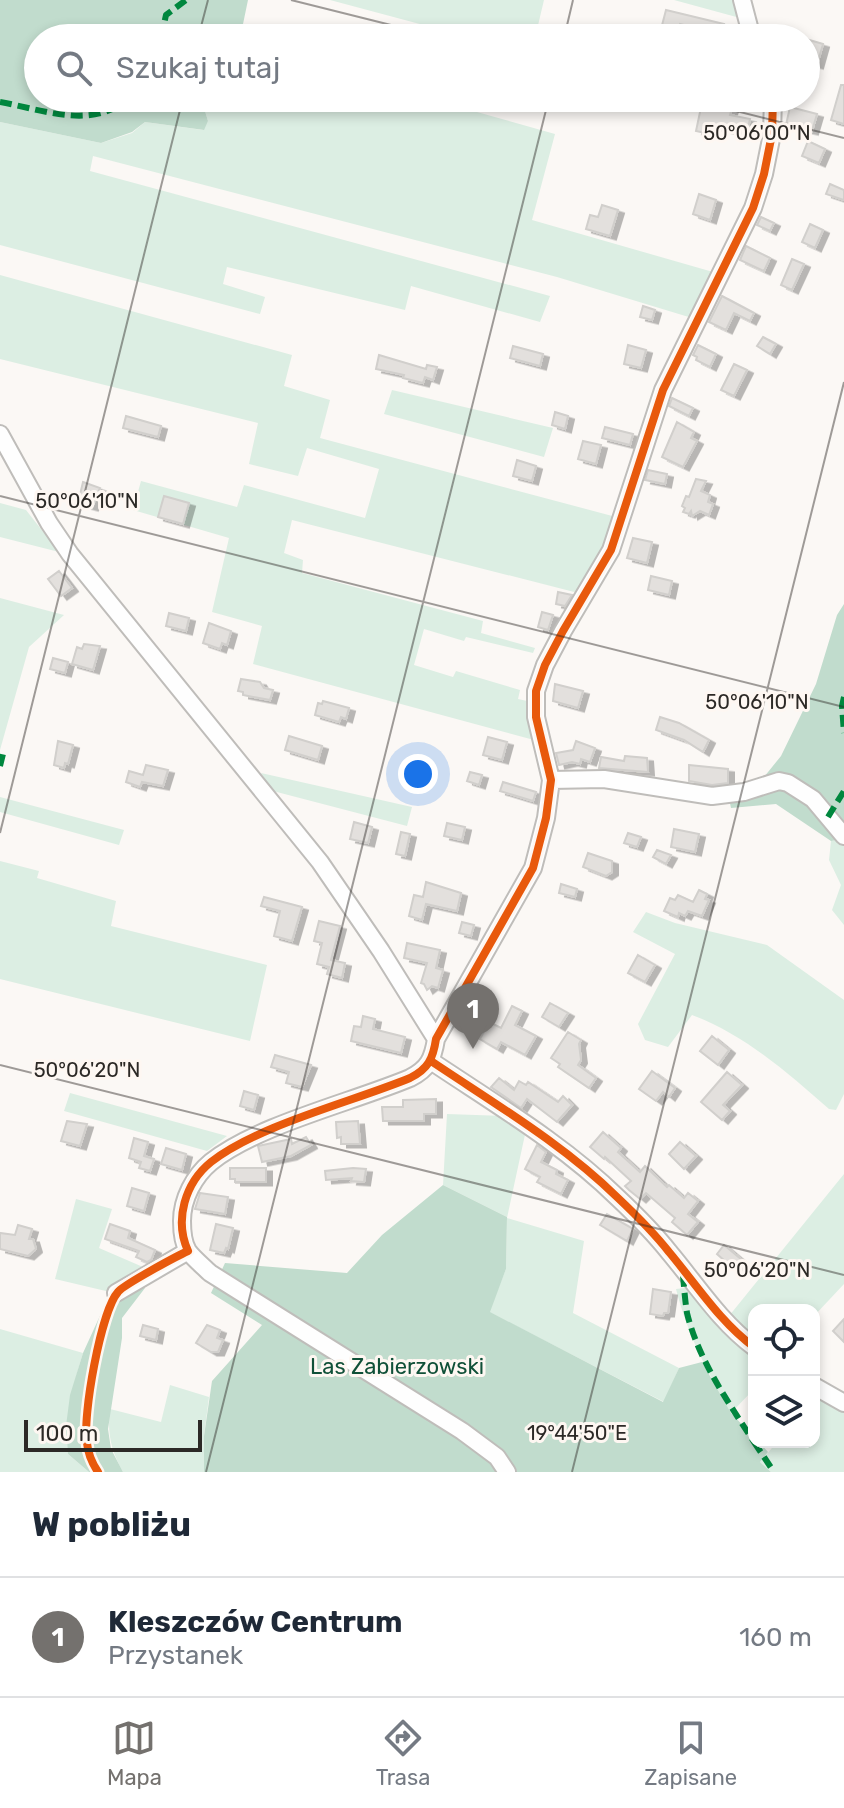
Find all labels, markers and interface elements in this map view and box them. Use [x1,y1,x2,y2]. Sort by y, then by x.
search box [24,24,820,112]
icon: search [52,46,96,90]
text: Szukaj tutaj [116,50,280,86]
text: 50°06'00"N [703,121,811,145]
text: 50°06'10"N [35,489,139,513]
text: 50°06'10"N [705,690,809,714]
your location [398,754,438,794]
pin: 1 [447,983,499,1049]
text: 50°06'20"N [34,1058,140,1082]
text: 50°06'20"N [704,1258,810,1282]
map controls [748,1304,820,1448]
button: locate [748,1304,820,1376]
park label: Las Zabierzowski [310,1353,484,1380]
button: layers [748,1376,820,1448]
scale bar [24,1416,202,1452]
text: 100 m [36,1420,98,1447]
text: 19°44'50"E [527,1421,627,1445]
text: W pobliżu [32,1504,191,1545]
text: Kleszczów Centrum [108,1604,403,1640]
text: 1 [52,1622,64,1653]
text: 160 m [739,1622,812,1653]
text: Przystanek [108,1640,243,1671]
tab: Mapa [107,1716,162,1791]
tab: Trasa [376,1716,430,1791]
tab: Zapisane [644,1716,737,1791]

